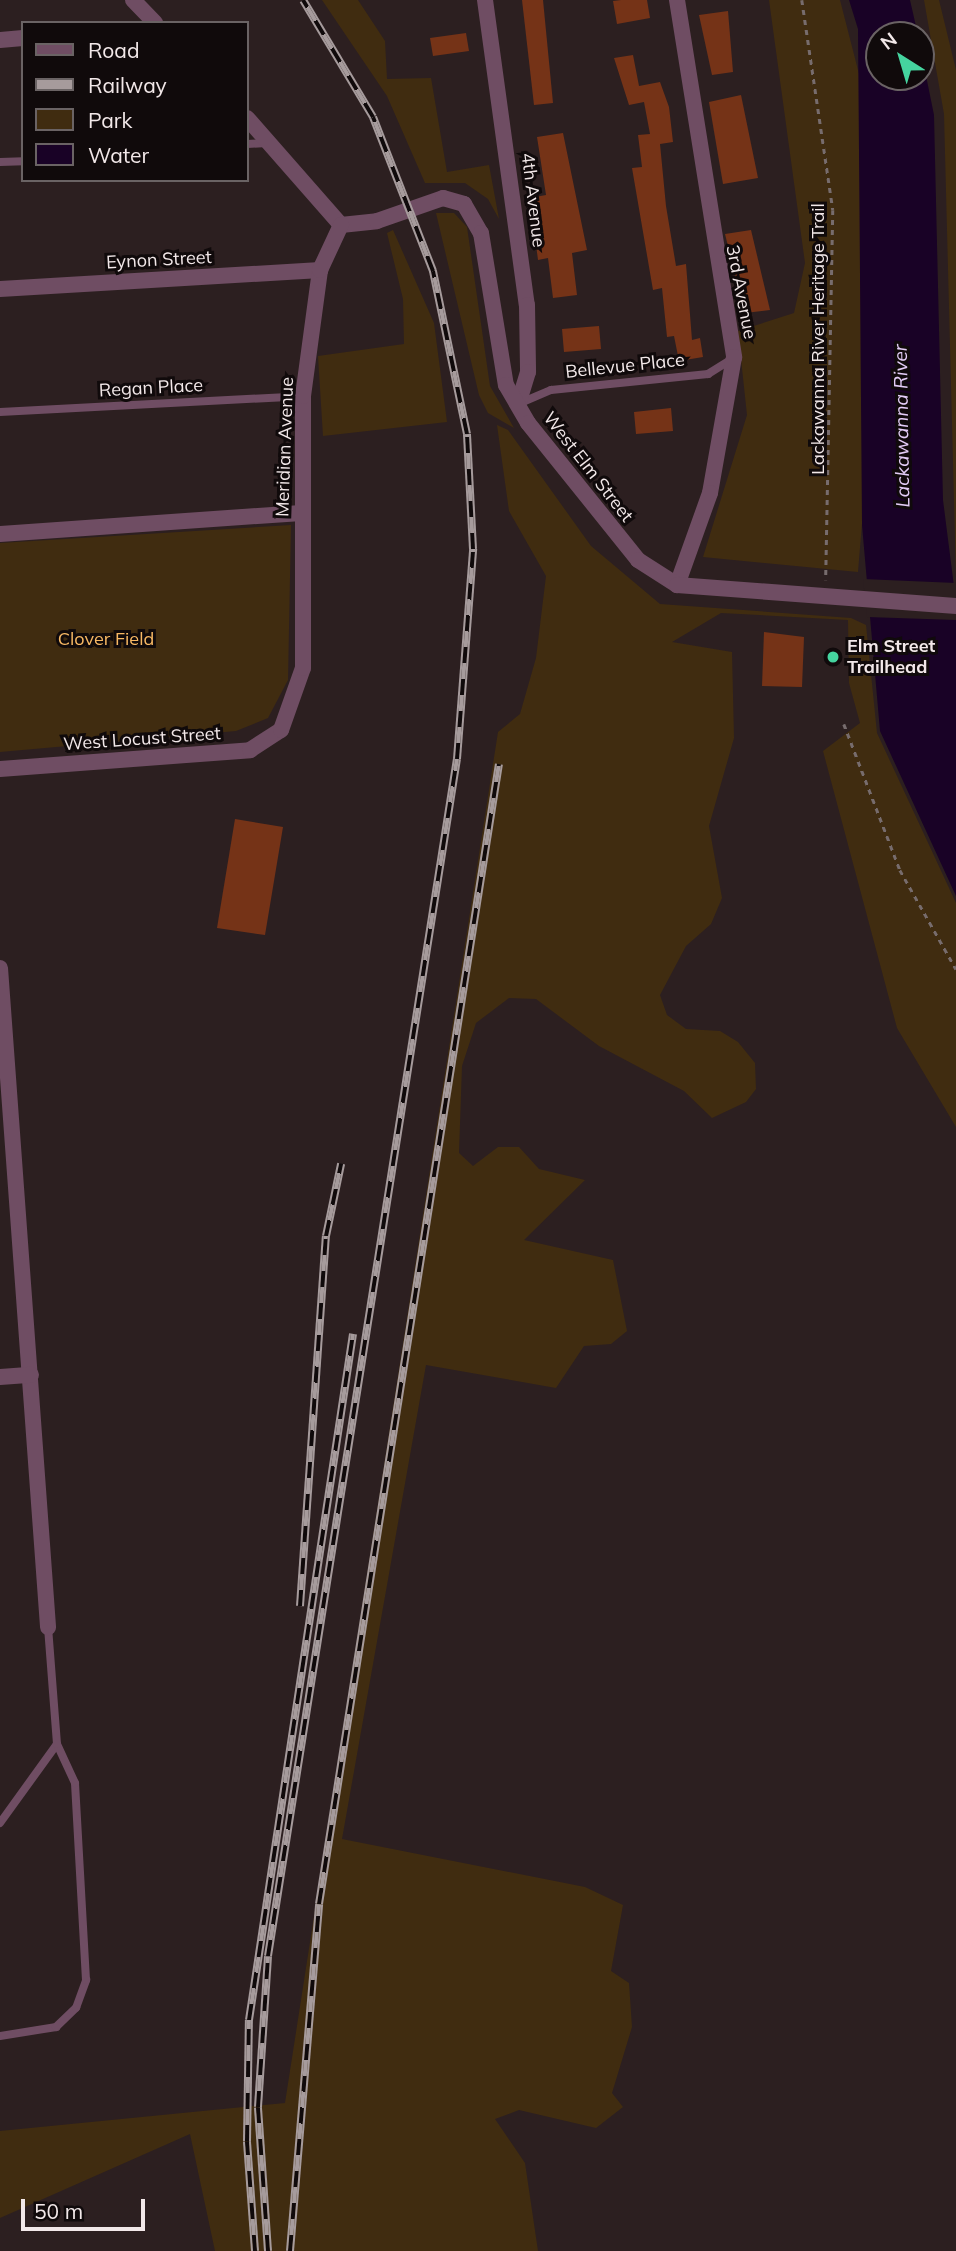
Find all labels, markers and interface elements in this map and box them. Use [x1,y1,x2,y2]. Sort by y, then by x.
legend [21,21,248,182]
north arrow [865,21,935,91]
text: N [876,27,902,55]
text: Road [88,37,139,63]
text: Railway [88,72,167,98]
text: Park [88,107,132,133]
text: Water [88,142,149,168]
street label: 4th Avenue [516,152,550,248]
street label: Lackawanna River Heritage Trail [807,203,829,475]
street label: 3rd Avenue [721,243,761,341]
street label: Eynon Street [106,246,212,274]
water label: Lackawanna River [889,344,915,508]
street label: Bellevue Place [564,349,686,383]
street label: Regan Place [98,374,204,402]
street label: Meridian Avenue [272,377,298,517]
street label: West Elm Street [538,408,638,526]
park label: Clover Field [58,628,154,650]
place label: Elm Street Trailhead [847,636,935,678]
marker: Elm Street Trailhead [825,649,841,665]
street label: West Locust Street [63,723,221,755]
scale bar [24,2184,149,2228]
text: 50 m [34,2198,83,2224]

